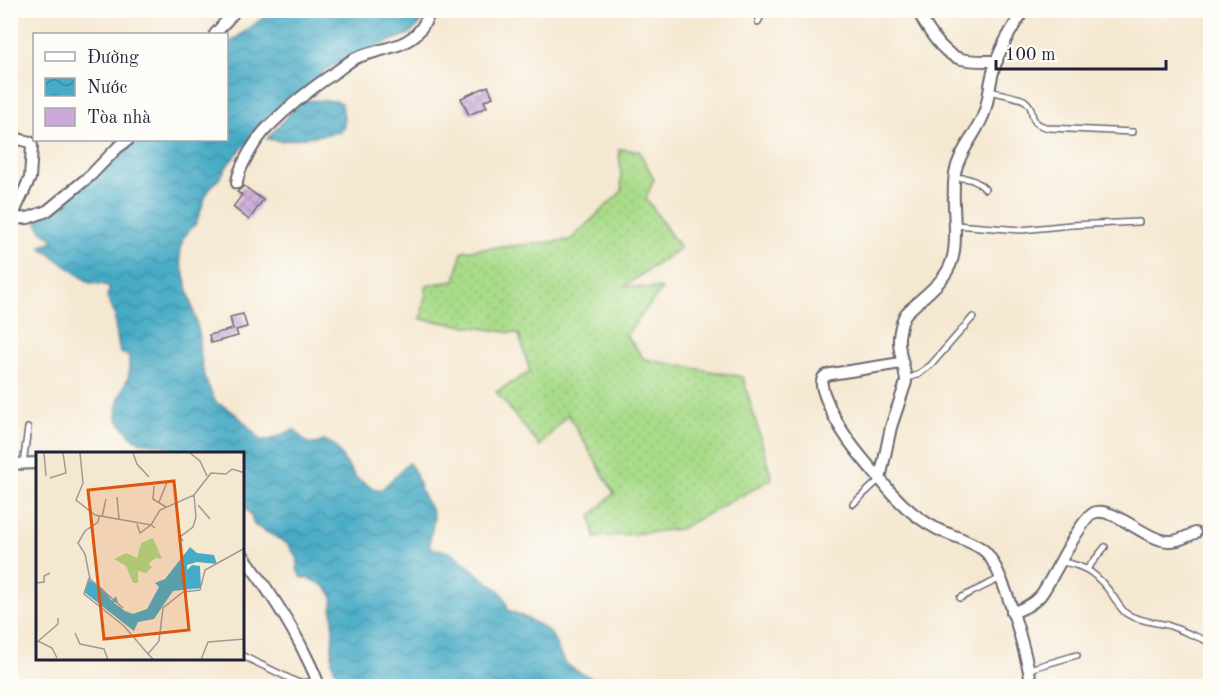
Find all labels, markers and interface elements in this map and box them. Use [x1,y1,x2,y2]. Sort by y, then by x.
legend [33,33,228,141]
scale bar [996,33,1166,71]
text: 100 m [1005,46,1056,64]
text: Đường [87,49,139,67]
text: Nước [87,79,127,97]
text: Tòa nhà [87,109,151,127]
inset map [36,452,244,661]

